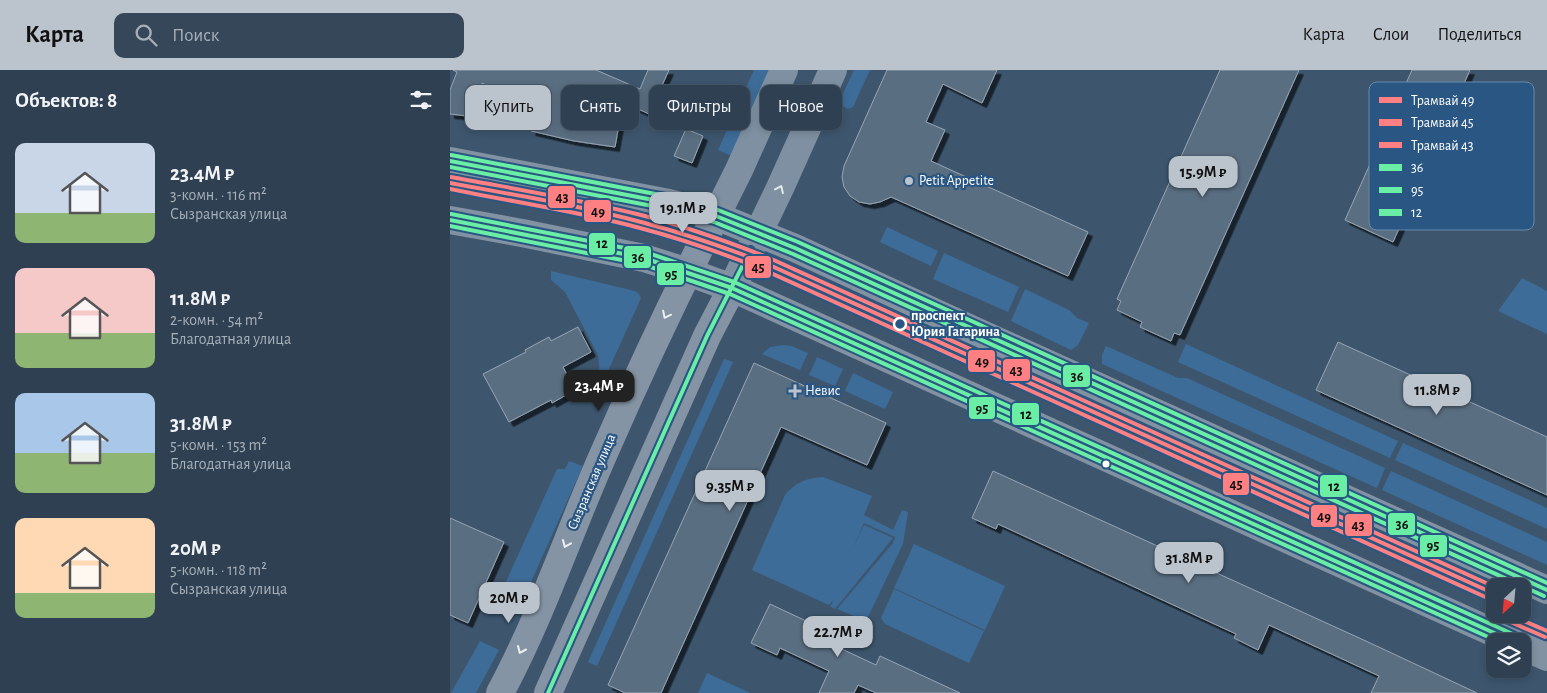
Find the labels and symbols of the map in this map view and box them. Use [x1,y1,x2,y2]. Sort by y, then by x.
legend [1369,82,1534,230]
text: Трамвай 49 [1411,94,1474,108]
text: Трамвай 45 [1411,116,1474,130]
text: Трамвай 43 [1411,139,1474,153]
pin: 15.9M ₽ [1157,156,1249,198]
text: 36 [1411,161,1423,175]
place label: Petit Appetite [919,174,994,188]
marker: Petit Appetite [903,175,915,187]
text: 95 [1411,184,1424,198]
line badge: 43 [547,185,576,209]
one-way arrow [773,185,784,194]
text: 43 [555,191,569,205]
pin: 19.1M ₽ [637,191,729,234]
line badge: 49 [583,199,612,223]
text: 49 [591,205,605,219]
text: 12 [1411,206,1422,220]
line badge: 12 [588,232,616,256]
text: 12 [596,237,608,251]
line badge: 36 [623,245,652,269]
text: 36 [632,251,645,265]
line badge: 45 [744,255,772,279]
text: 45 [751,261,765,275]
line badge: 95 [656,262,685,286]
text: 95 [665,268,677,282]
place label: проспект Юрия Гагарина [911,309,1000,339]
one-way arrow [662,310,672,319]
marker: проспект Юрия Гагарина [893,317,907,331]
line badge: 49 [967,349,996,373]
text: 49 [975,355,989,369]
line badge: 43 [1002,358,1031,382]
text: 43 [1009,364,1023,378]
line badge: 36 [1062,364,1091,388]
pin: 23.4M ₽ [553,370,645,412]
text: 36 [1071,370,1084,384]
pin: 11.8M ₽ [1391,374,1483,416]
place label: Невис [805,384,841,398]
marker: Невис [789,385,801,397]
line badge: 95 [968,396,996,420]
text: 95 [976,402,988,416]
line badge: 12 [1011,402,1040,426]
text: 12 [1020,408,1032,422]
street label: Сызранская улица [565,431,619,532]
unlabelled marker [1101,459,1111,469]
pin: 9.35M ₽ [684,470,776,512]
line badge: 45 [1222,472,1250,496]
line badge: 12 [1319,474,1348,498]
text: 45 [1229,478,1243,492]
text: 12 [1328,480,1340,494]
line badge: 49 [1310,504,1338,528]
text: 49 [1317,510,1331,524]
line badge: 36 [1387,512,1416,536]
line badge: 43 [1344,513,1373,537]
text: 36 [1396,518,1409,532]
text: 43 [1351,519,1365,533]
line badge: 95 [1419,534,1448,558]
one-way arrow [561,539,572,548]
text: 95 [1427,539,1439,553]
pin: 31.8M ₽ [1143,542,1235,584]
north arrow [1486,578,1531,622]
pin: 20M ₽ [474,582,544,624]
pin: 22.7M ₽ [792,616,884,658]
one-way arrow [517,645,527,654]

